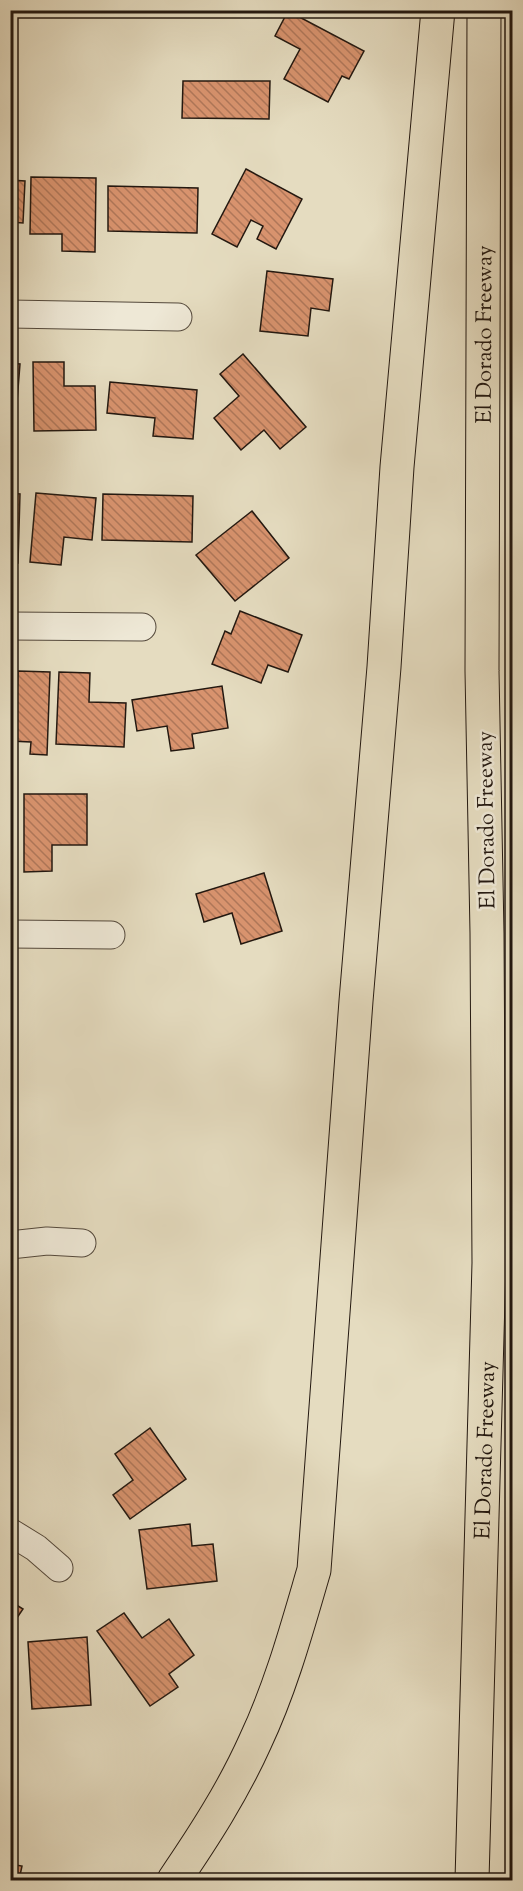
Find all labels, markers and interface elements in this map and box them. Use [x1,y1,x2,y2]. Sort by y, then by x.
street label: El Dorado Freeway [470,245,502,423]
street label: El Dorado Freeway [470,731,506,909]
street label: El Dorado Freeway [468,1361,505,1540]

